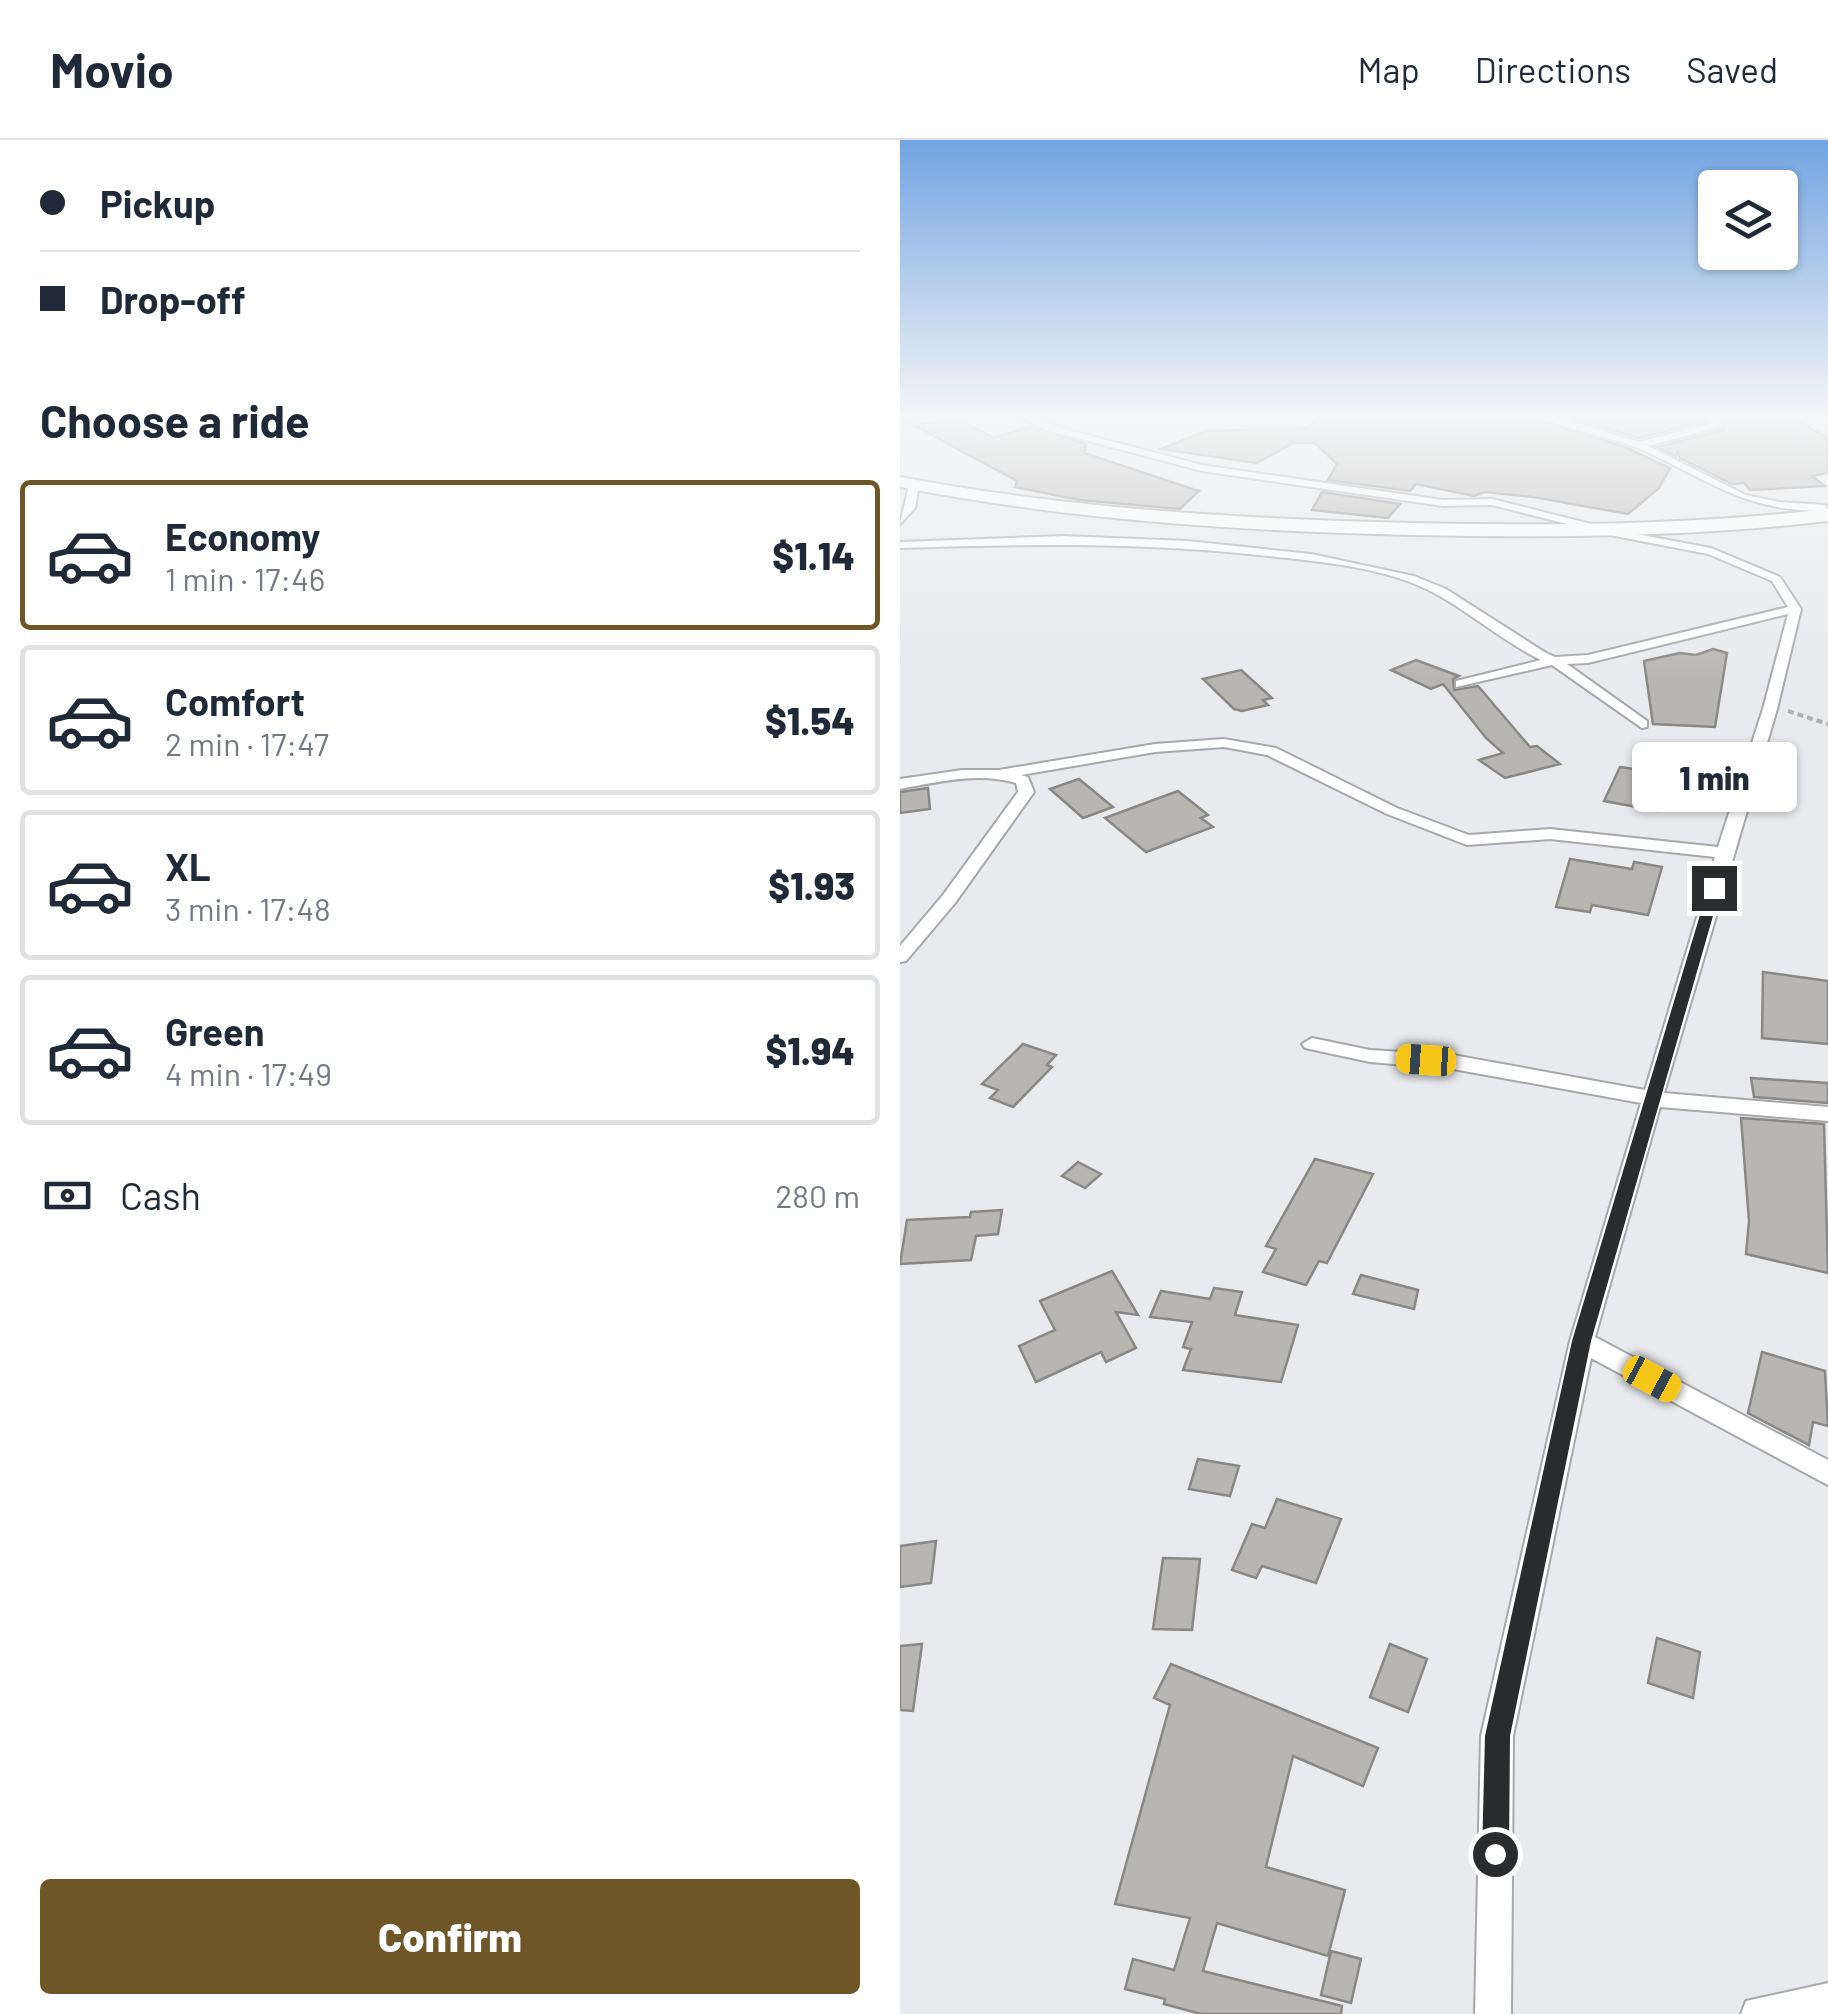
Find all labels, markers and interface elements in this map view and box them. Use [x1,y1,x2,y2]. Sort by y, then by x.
text: Movio [50,40,174,98]
text: Map [1358,48,1420,90]
text: Directions [1475,48,1631,90]
text: Saved [1686,48,1778,90]
map controls [1698,170,1798,270]
button: layers [1698,170,1798,270]
text: Pickup [100,180,215,226]
text: Drop-off [100,276,246,322]
text: Choose a ride [40,393,310,447]
icon: car [45,510,135,600]
text: Economy [165,513,320,559]
text: $1.14 [772,532,855,578]
text: 1 min · 17:46 [165,559,325,597]
icon: car [45,675,135,765]
text: Comfort [165,678,305,724]
text: $1.54 [765,697,855,743]
text: 2 min · 17:47 [165,724,329,762]
callout: 1 min [1632,743,1796,813]
text: 1 min [1679,758,1750,796]
icon: car [45,840,135,930]
text: XL [165,843,211,889]
text: $1.93 [768,862,855,908]
route end [1692,866,1737,911]
text: 3 min · 17:48 [165,889,331,927]
icon: car [45,1005,135,1095]
text: Green [165,1008,265,1054]
text: $1.94 [765,1027,855,1073]
car [1395,1043,1457,1077]
text: 4 min · 17:49 [165,1054,332,1092]
icon: cash [40,1168,95,1223]
text: Cash [120,1172,201,1218]
text: 280 m [775,1176,860,1214]
car [1618,1352,1686,1406]
route start [1473,1832,1518,1877]
button: Confirm [40,1879,860,1994]

